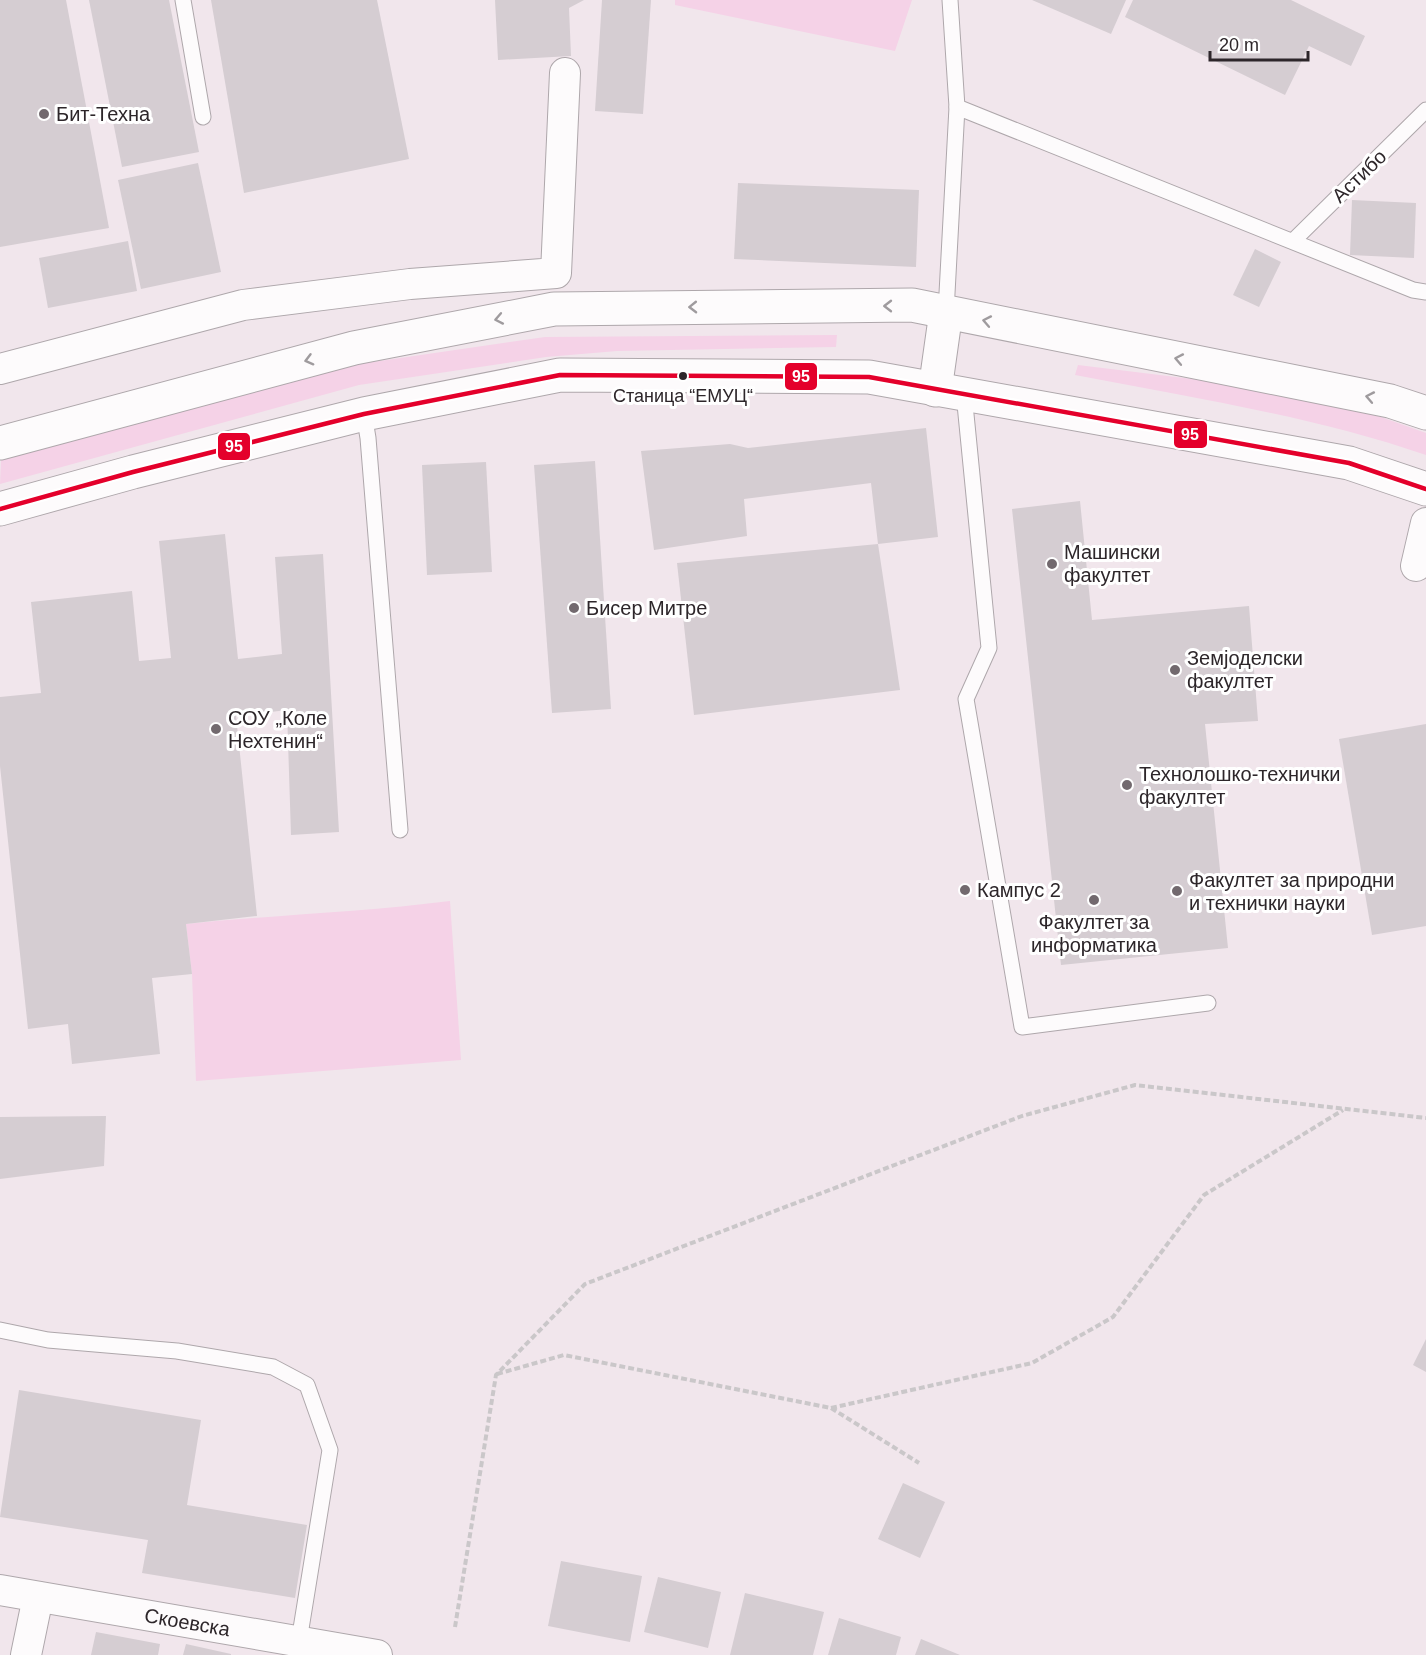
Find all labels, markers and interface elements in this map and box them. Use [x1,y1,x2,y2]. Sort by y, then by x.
scale bar [1210,24,1308,62]
text: 20 m [1219,35,1259,55]
place label: Бит-Техна [56,103,151,125]
marker: Бит-Техна [37,107,51,121]
street label: Астибо [1328,145,1390,207]
one-way arrow [884,300,893,312]
one-way arrow [689,301,698,314]
one-way arrow [495,312,505,325]
one-way arrow [983,315,993,328]
one-way arrow [304,353,314,365]
one-way arrow [1174,353,1184,366]
line badge: 95 [784,362,818,391]
text: 95 [792,368,810,385]
marker: Станица “ЕМУЦ“ [677,370,689,382]
place label: Станица “ЕМУЦ“ [613,386,753,406]
one-way arrow [1365,391,1375,404]
line badge: 95 [1173,420,1208,449]
text: 95 [1181,426,1199,443]
line badge: 95 [217,432,251,461]
text: 95 [225,438,243,455]
place label: Машински факултет [1064,541,1160,586]
marker: Машински факултет [1045,557,1059,571]
place label: Бисер Митре [586,597,707,619]
marker: Бисер Митре [567,601,581,615]
place label: Земјоделски факултет [1187,647,1303,692]
marker: Земјоделски факултет [1168,663,1182,677]
place label: СОУ „Коле Нехтенин“ [228,707,327,752]
marker: СОУ „Коле Нехтенин“ [209,722,223,736]
place label: Технолошко-технички факултет [1139,763,1341,808]
marker: Технолошко-технички факултет [1120,778,1134,792]
place label: Факултет за природни и технички науки [1189,869,1394,914]
place label: Кампус 2 [977,879,1061,901]
marker: Кампус 2 [958,883,972,897]
marker: Факултет за природни и технички науки [1170,884,1184,898]
marker: Факултет за информатика [1087,893,1101,907]
place label: Факултет за информатика [1031,911,1158,956]
street label: Скоевска [143,1604,233,1641]

